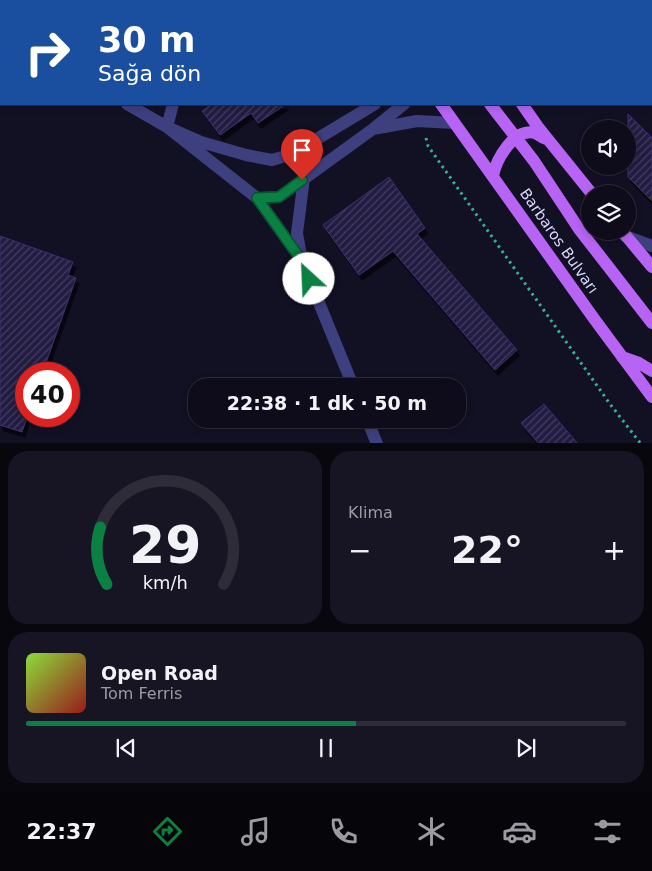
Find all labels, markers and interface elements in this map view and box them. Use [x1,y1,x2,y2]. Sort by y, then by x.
icon: right [15,20,80,85]
text: 30 m [98,20,195,60]
text: Sağa dön [98,61,201,86]
map controls [581,120,636,240]
button: sound [581,120,636,175]
pin [281,129,323,180]
icon: arrive [288,136,316,164]
street label: Barbaros Bulvarı [516,185,602,297]
button: layers [581,185,636,240]
position arrow [282,252,334,304]
speed limit sign: 40 [15,362,80,427]
text: 22:38 · 1 dk · 50 m [227,392,427,414]
text: Klima [348,503,393,522]
text: 29 [129,515,201,575]
text: 22° [451,528,523,572]
text: − [348,534,371,567]
text: + [603,534,626,567]
text: km/h [142,572,188,593]
text: Open Road [101,662,218,684]
text: Tom Ferris [101,684,182,703]
icon: previous [112,734,140,762]
icon: pause [312,734,340,762]
icon: next [512,734,540,762]
icon: directions [150,814,185,849]
icon: music [238,814,273,849]
icon: phone [326,814,361,849]
icon: climate [414,814,449,849]
icon: car [502,814,537,849]
icon: filters [590,814,625,849]
text: 22:37 [27,819,97,844]

